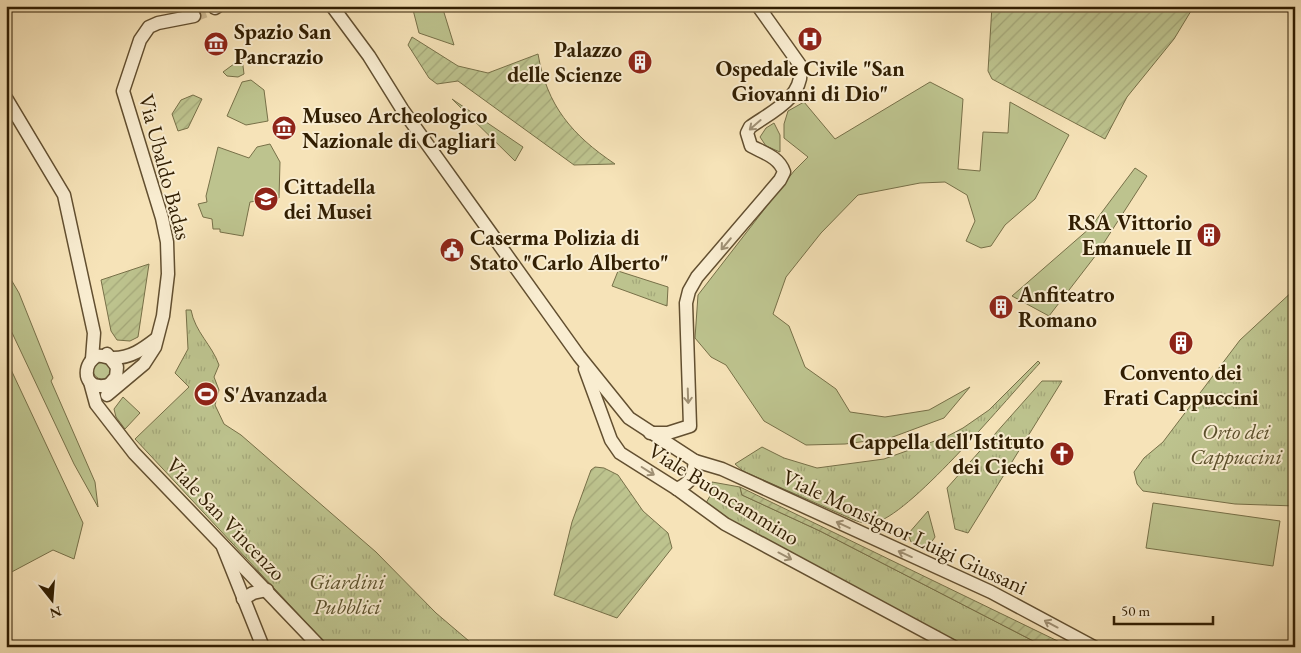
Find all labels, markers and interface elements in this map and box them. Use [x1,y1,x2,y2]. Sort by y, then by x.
place label: Spazio San Pancrazio [234,17,332,71]
hospital icon: Ospedale Civile "San Giovanni di Dio" [797,26,823,52]
museum icon: Spazio San Pancrazio [203,31,229,57]
place label: Palazzo delle Scienze [507,35,622,89]
building icon: Palazzo delle Scienze [627,49,653,75]
place label: Ospedale Civile "San Giovanni di Dio" [715,54,905,108]
street label: Via Ubaldo Badas [132,91,198,243]
place label: Museo Archeologico Nazionale di Cagliari [302,101,497,155]
museum icon: Museo Archeologico Nazionale di Cagliari [271,115,297,141]
one-way arrow [748,119,761,130]
place label: Cittadella dei Musei [284,172,376,226]
school or university icon: Cittadella dei Musei [253,186,279,212]
place label: RSA Vittorio Emanuele II [1068,208,1192,262]
building icon: RSA Vittorio Emanuele II [1196,222,1222,248]
place label: Caserma Polizia di Stato "Carlo Alberto" [470,223,669,277]
public building icon: Caserma Polizia di Stato "Carlo Alberto" [439,237,465,263]
one-way arrow [720,238,731,251]
place label: Anfiteatro Romano [1017,280,1115,334]
building icon: Anfiteatro Romano [988,294,1014,320]
building icon: Convento dei Frati Cappuccini [1168,330,1194,356]
place label: Convento dei Frati Cappuccini [1103,358,1259,412]
place label: S'Avanzada [224,380,328,409]
sports icon: S'Avanzada [193,381,219,407]
one-way arrow [684,388,693,404]
park label: Orto dei Cappuccini [1190,417,1284,471]
place label: Cappella dell'Istituto dei Ciechi [849,427,1045,481]
street label: Viale Buoncammino [643,436,805,552]
church icon: Cappella dell'Istituto dei Ciechi [1049,441,1075,467]
street label: Viale San Vincenzo [160,451,292,587]
street label: Viale Monsignor Luigi Giussani [778,462,1032,602]
one-way arrow [640,466,654,476]
one-way arrow [836,520,851,530]
one-way arrow [898,548,913,558]
one-way arrow [778,552,792,562]
park label: Giardini Pubblici [309,567,386,621]
north arrow [28,576,78,626]
scale bar [1114,593,1212,625]
text: 50 m [1121,601,1150,620]
text: N [47,602,64,623]
one-way arrow [1044,619,1059,628]

